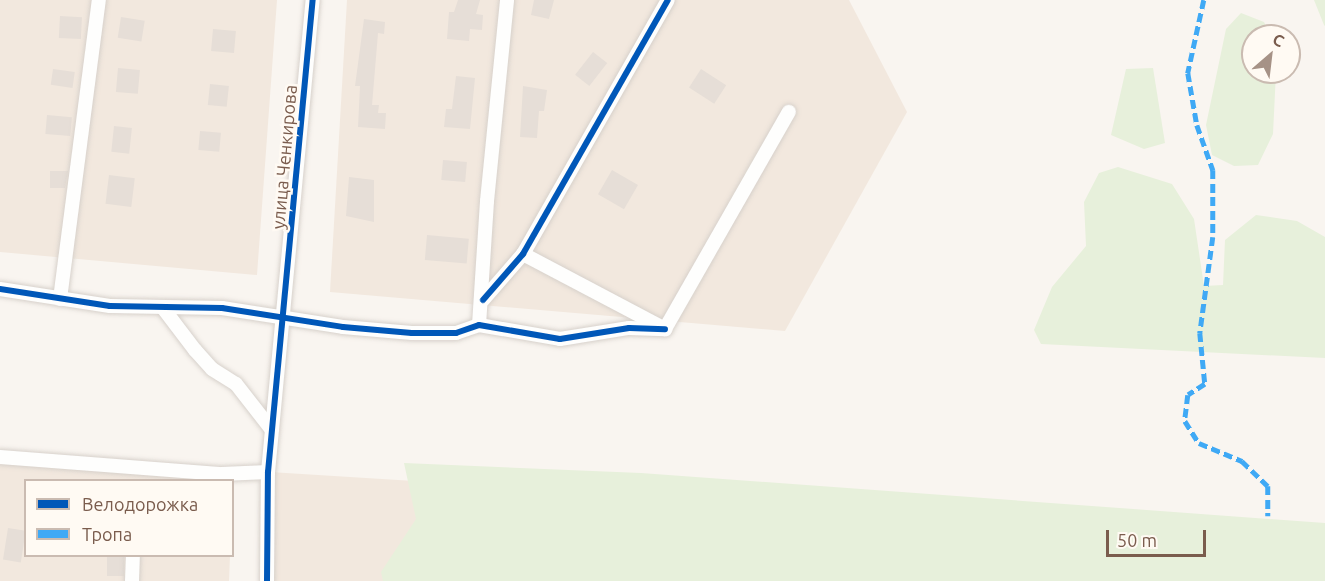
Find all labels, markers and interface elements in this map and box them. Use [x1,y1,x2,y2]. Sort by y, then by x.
north arrow [1241,24,1301,84]
text: С [1270,30,1287,50]
street label: улица Ченкирова [267,84,301,230]
legend [24,479,234,557]
text: Велодорожка [82,494,198,514]
scale bar [1109,518,1210,556]
text: Тропа [82,524,132,544]
text: 50 m [1117,530,1157,550]

